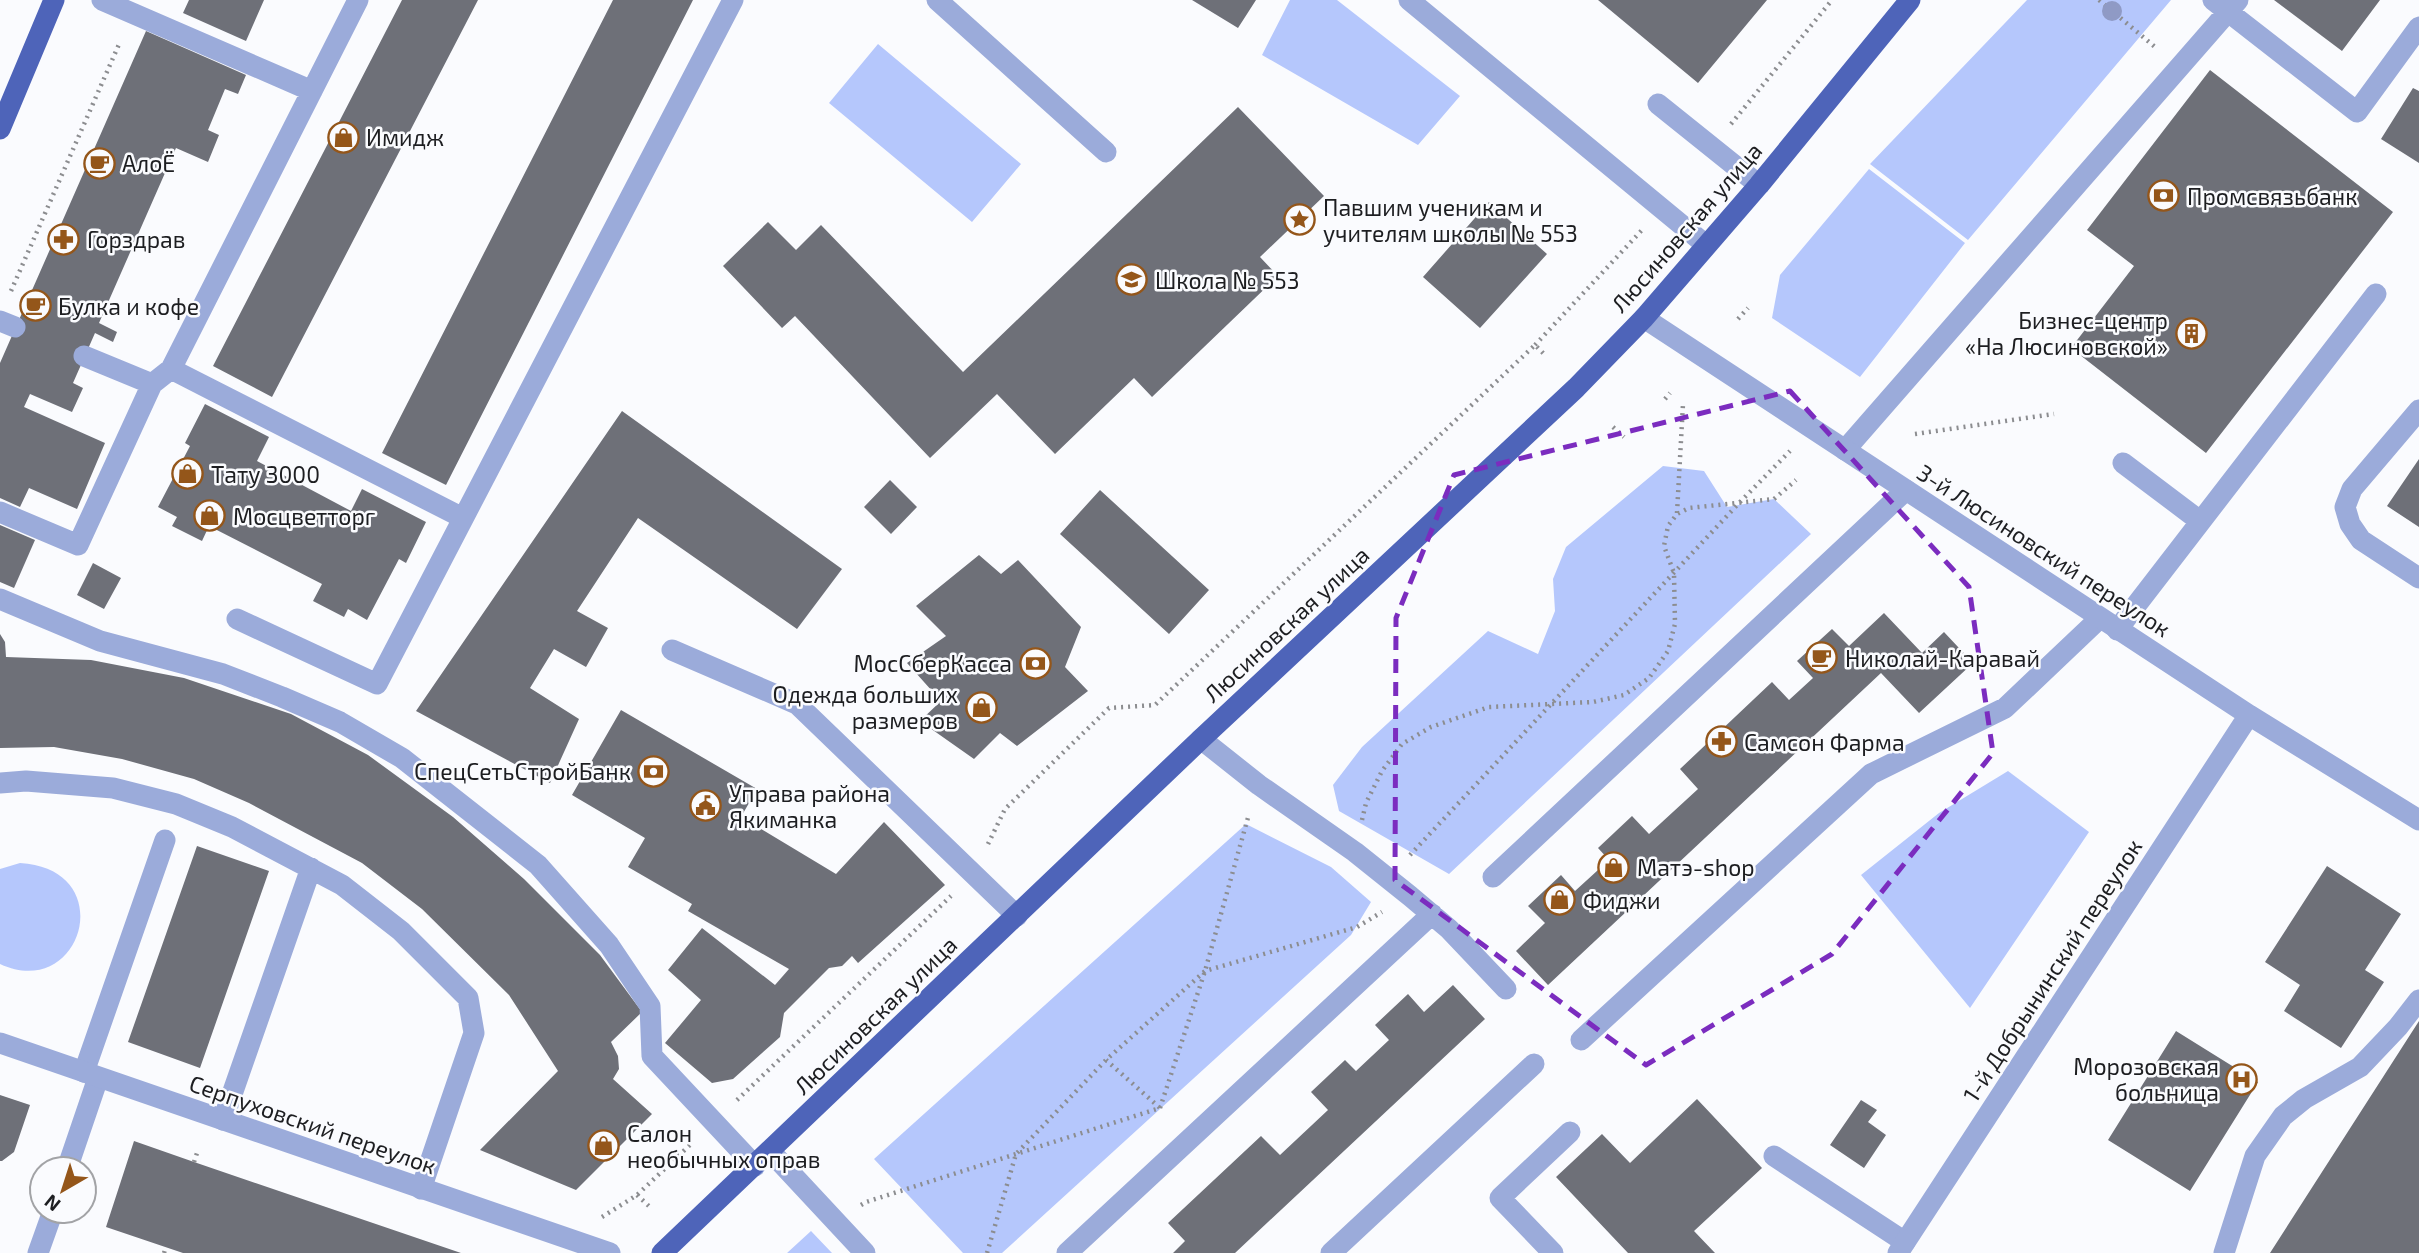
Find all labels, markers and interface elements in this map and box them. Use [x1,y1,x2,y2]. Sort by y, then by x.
shop icon: Имидж [326,120,360,154]
place label: Имидж [366,123,444,151]
street label: Люсиновская улица [1605,136,1768,318]
cafe icon: АлоЁ [82,146,116,180]
place label: АлоЁ [122,149,175,177]
bank icon: Промсвязьбанк [2147,179,2181,213]
place label: Промсвязьбанк [2187,182,2358,210]
place label: Павшим ученикам и учителям школы № 553 [1323,193,1578,248]
place icon: Павшим ученикам и учителям школы № 553 [1283,203,1317,237]
pharmacy icon: Горздрав [47,222,81,256]
place label: Горздрав [87,225,186,253]
school or university icon: Школа № 553 [1115,263,1149,297]
place label: Школа № 553 [1155,266,1299,294]
cafe icon: Булка и кофе [18,289,52,323]
place label: Булка и кофе [58,292,199,321]
place label: Бизнес-центр «На Люсиновской» [1965,306,2168,360]
building icon: Бизнес-центр «На Люсиновской» [2174,316,2208,350]
shop icon: Тату 3000 [171,457,205,491]
street label: 3-й Люсиновский переулок [1912,458,2176,643]
place label: Тату 3000 [211,460,320,489]
shop icon: Мосцветторг [193,499,227,533]
place label: Мосцветторг [233,502,376,530]
street label: Люсиновская улица [1198,540,1375,708]
cafe icon: Николай-Каравай [1805,641,1839,675]
place label: Николай-Каравай [1845,644,2040,672]
bank icon: МосСберКасса [1018,646,1052,680]
place label: МосСберКасса [854,649,1012,677]
place label: Одежда больших размеров [773,680,958,734]
shop icon: Одежда больших размеров [964,690,998,724]
pharmacy icon: Самсон Фарма [1704,725,1738,759]
place label: Самсон Фарма [1744,728,1905,756]
bank icon: СпецСетьСтройБанк [637,754,671,788]
place label: СпецСетьСтройБанк [414,757,631,785]
place label: Управа района Якиманка [729,779,890,833]
public building icon: Управа района Якиманка [689,789,723,823]
street label: 1-й Добрынинский переулок [1956,833,2148,1107]
shop icon: Матэ-shop [1597,850,1631,884]
place label: Матэ-shop [1637,853,1755,881]
shop icon: Фиджи [1543,883,1577,917]
place label: Фиджи [1583,886,1661,914]
street label: Люсиновская улица [788,930,963,1101]
place label: Морозовская больница [2073,1052,2219,1106]
hospital icon: Морозовская больница [2225,1062,2259,1096]
street label: Серпуховский переулок [186,1069,440,1180]
place label: Салон необычных оправ [627,1119,820,1173]
shop icon: Салон необычных оправ [587,1129,621,1163]
north arrow [28,1155,98,1225]
text: N [39,1190,65,1217]

